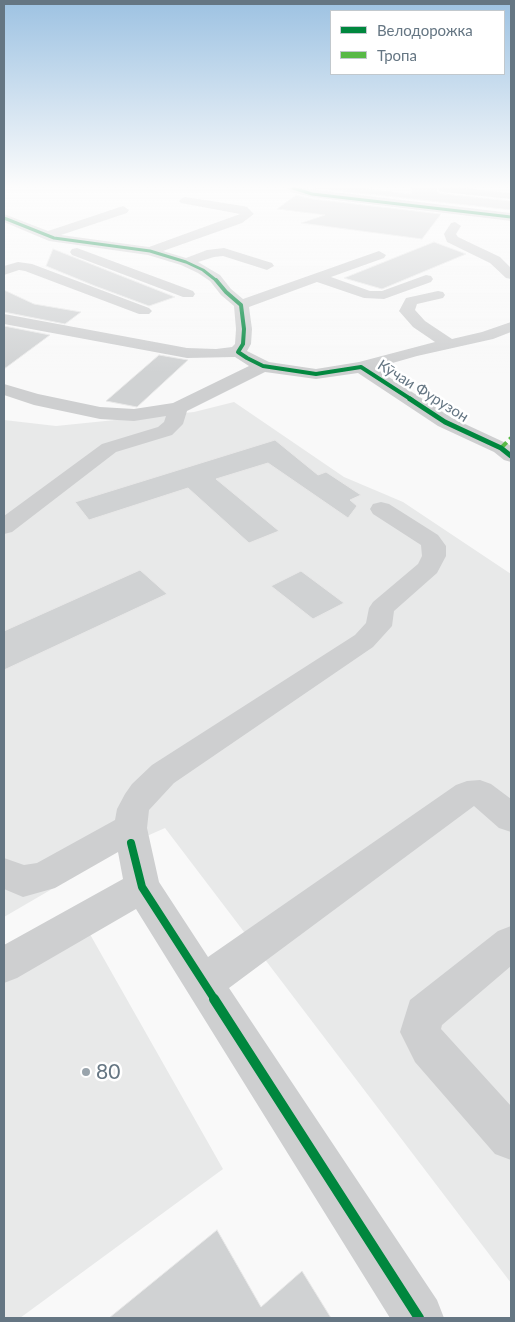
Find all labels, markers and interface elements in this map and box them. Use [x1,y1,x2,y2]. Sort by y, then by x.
legend [330,10,505,75]
text: Велодорожка [377,21,473,39]
text: Тропа [377,46,417,64]
street label: Кӯчаи Фурузон [374,356,472,426]
place label: 80 [96,1059,120,1085]
marker: 80 [80,1066,92,1078]

